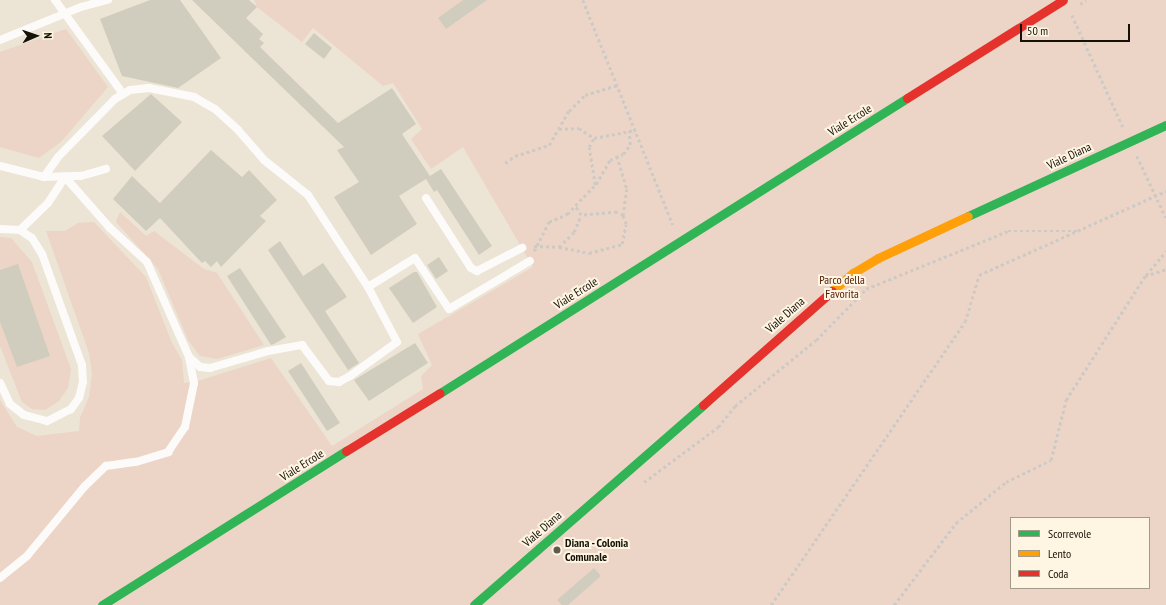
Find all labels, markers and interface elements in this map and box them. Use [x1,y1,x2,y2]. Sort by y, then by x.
north arrow [16,16,56,56]
scale bar [1022,16,1132,42]
text: 50 m [1027,23,1048,38]
text: N [41,32,55,39]
street label: Viale Ercole [826,101,874,139]
street label: Viale Diana [1045,140,1093,172]
park label: Parco della Favorita [819,273,865,301]
street label: Viale Ercole [552,274,600,312]
street label: Viale Diana [763,294,807,336]
street label: Viale Ercole [278,446,326,484]
street label: Viale Diana [520,508,564,550]
legend [1010,517,1150,589]
text: Scorrevole [1048,526,1091,541]
place label: Diana - Colonia Comunale [565,536,630,564]
marker: Diana - Colonia Comunale [552,545,562,555]
text: Lento [1048,546,1071,561]
text: Coda [1048,566,1068,581]

